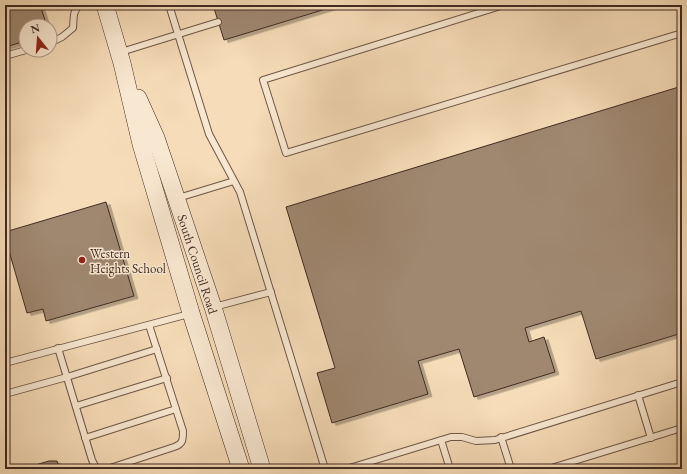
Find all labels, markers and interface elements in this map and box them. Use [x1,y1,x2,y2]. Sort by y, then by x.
north arrow [18,18,58,58]
text: N [29,20,41,36]
street label: South Council Road [173,212,222,316]
place label: Western Heights School [90,245,166,277]
marker: Western Heights School [77,255,87,265]

